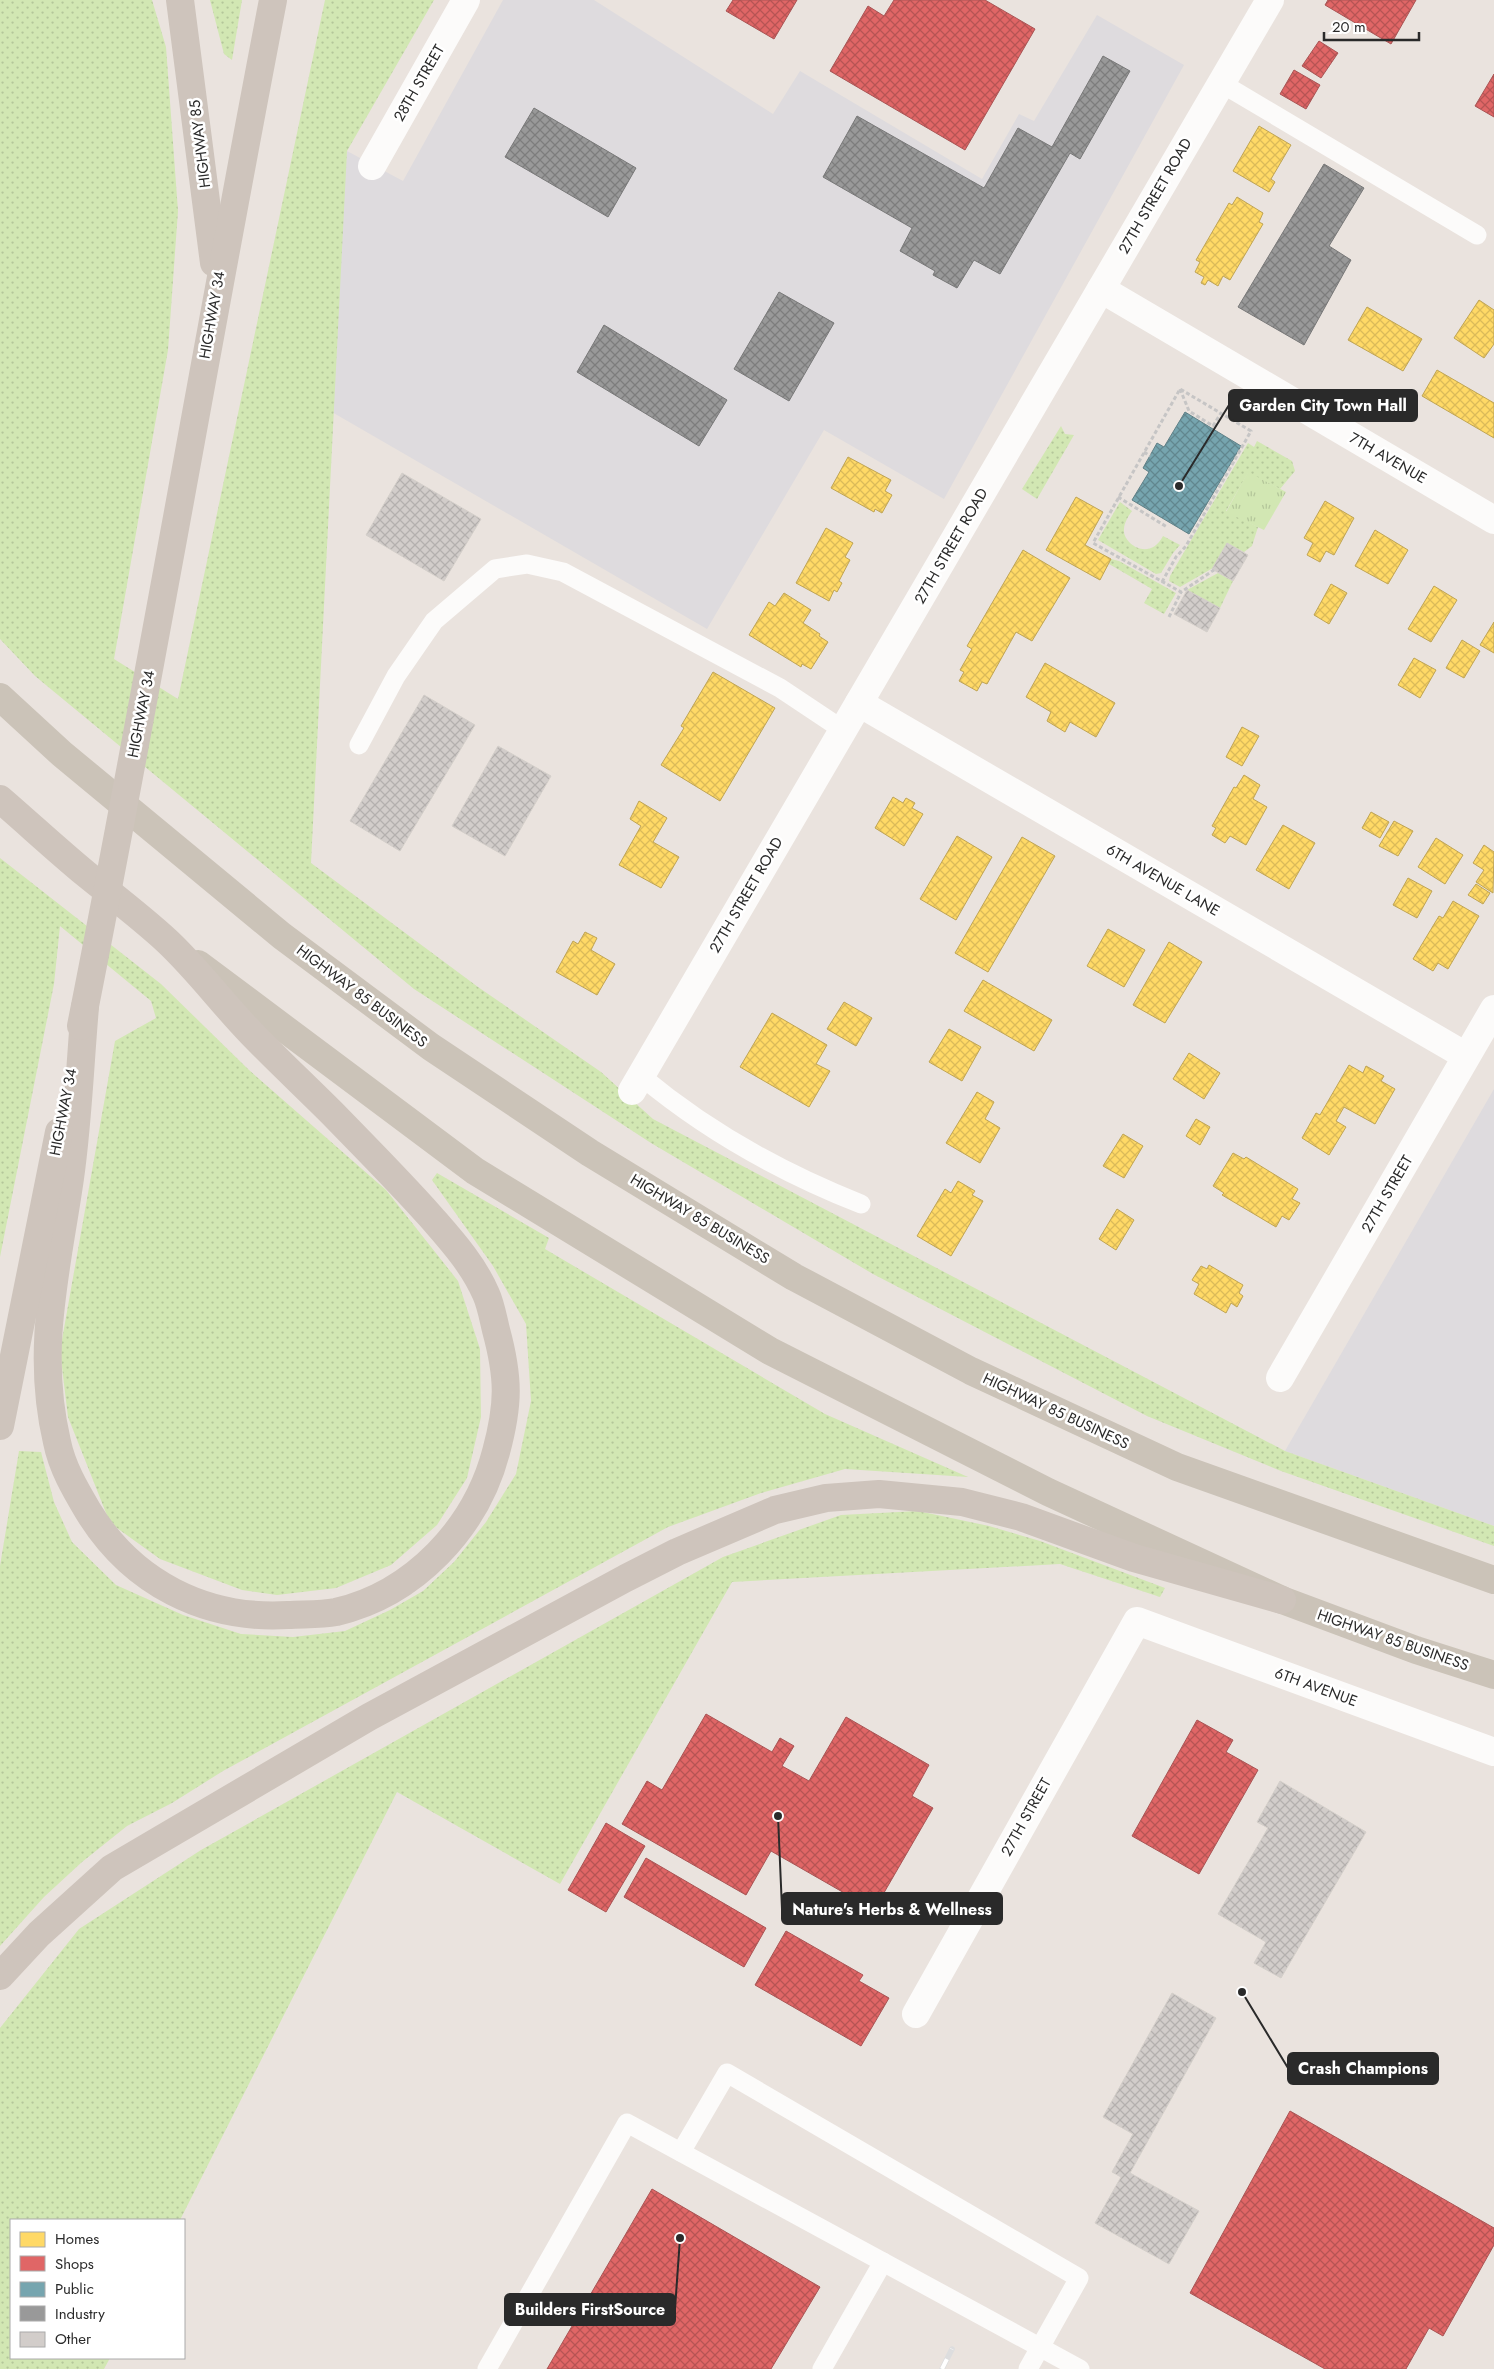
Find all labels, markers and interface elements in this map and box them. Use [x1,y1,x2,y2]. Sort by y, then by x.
scale bar [1324,10,1419,42]
text: 20 m [1332,16,1366,38]
street label: 28TH STREET [388,40,450,126]
street label: HIGHWAY 85 [184,99,216,189]
street label: 27TH STREET ROAD [1113,134,1197,258]
street label: HIGHWAY 34 [193,269,231,361]
callout: Garden City Town Hall [1229,390,1417,421]
text: Garden City Town Hall [1239,394,1407,417]
street label: 7TH AVENUE [1345,427,1431,489]
street label: 27TH STREET ROAD [909,484,993,608]
street label: HIGHWAY 34 [122,668,160,760]
street label: 27TH STREET ROAD [704,833,788,957]
street label: 6TH AVENUE LANE [1102,838,1224,922]
street label: HIGHWAY 85 BUSINESS [292,939,432,1053]
street label: HIGHWAY 34 [44,1066,82,1158]
street label: 27TH STREET [1356,1151,1418,1237]
street label: HIGHWAY 85 BUSINESS [626,1169,774,1269]
street label: HIGHWAY 85 BUSINESS [979,1367,1133,1455]
street label: HIGHWAY 85 BUSINESS [1314,1604,1472,1676]
street label: 6TH AVENUE [1272,1662,1360,1712]
street label: 27TH STREET [995,1774,1057,1860]
callout: Nature's Herbs & Wellness [782,1893,1002,1924]
text: Nature's Herbs & Wellness [792,1898,992,1921]
callout: Crash Champions [1288,2053,1438,2084]
text: Crash Champions [1298,2057,1428,2080]
legend [10,2219,185,2359]
text: Homes [55,2228,99,2250]
text: Shops [55,2253,94,2275]
text: Public [55,2278,94,2300]
callout: Builders FirstSource [505,2294,675,2325]
text: Builders FirstSource [515,2298,665,2321]
text: Industry [55,2303,105,2325]
text: Other [55,2328,92,2350]

